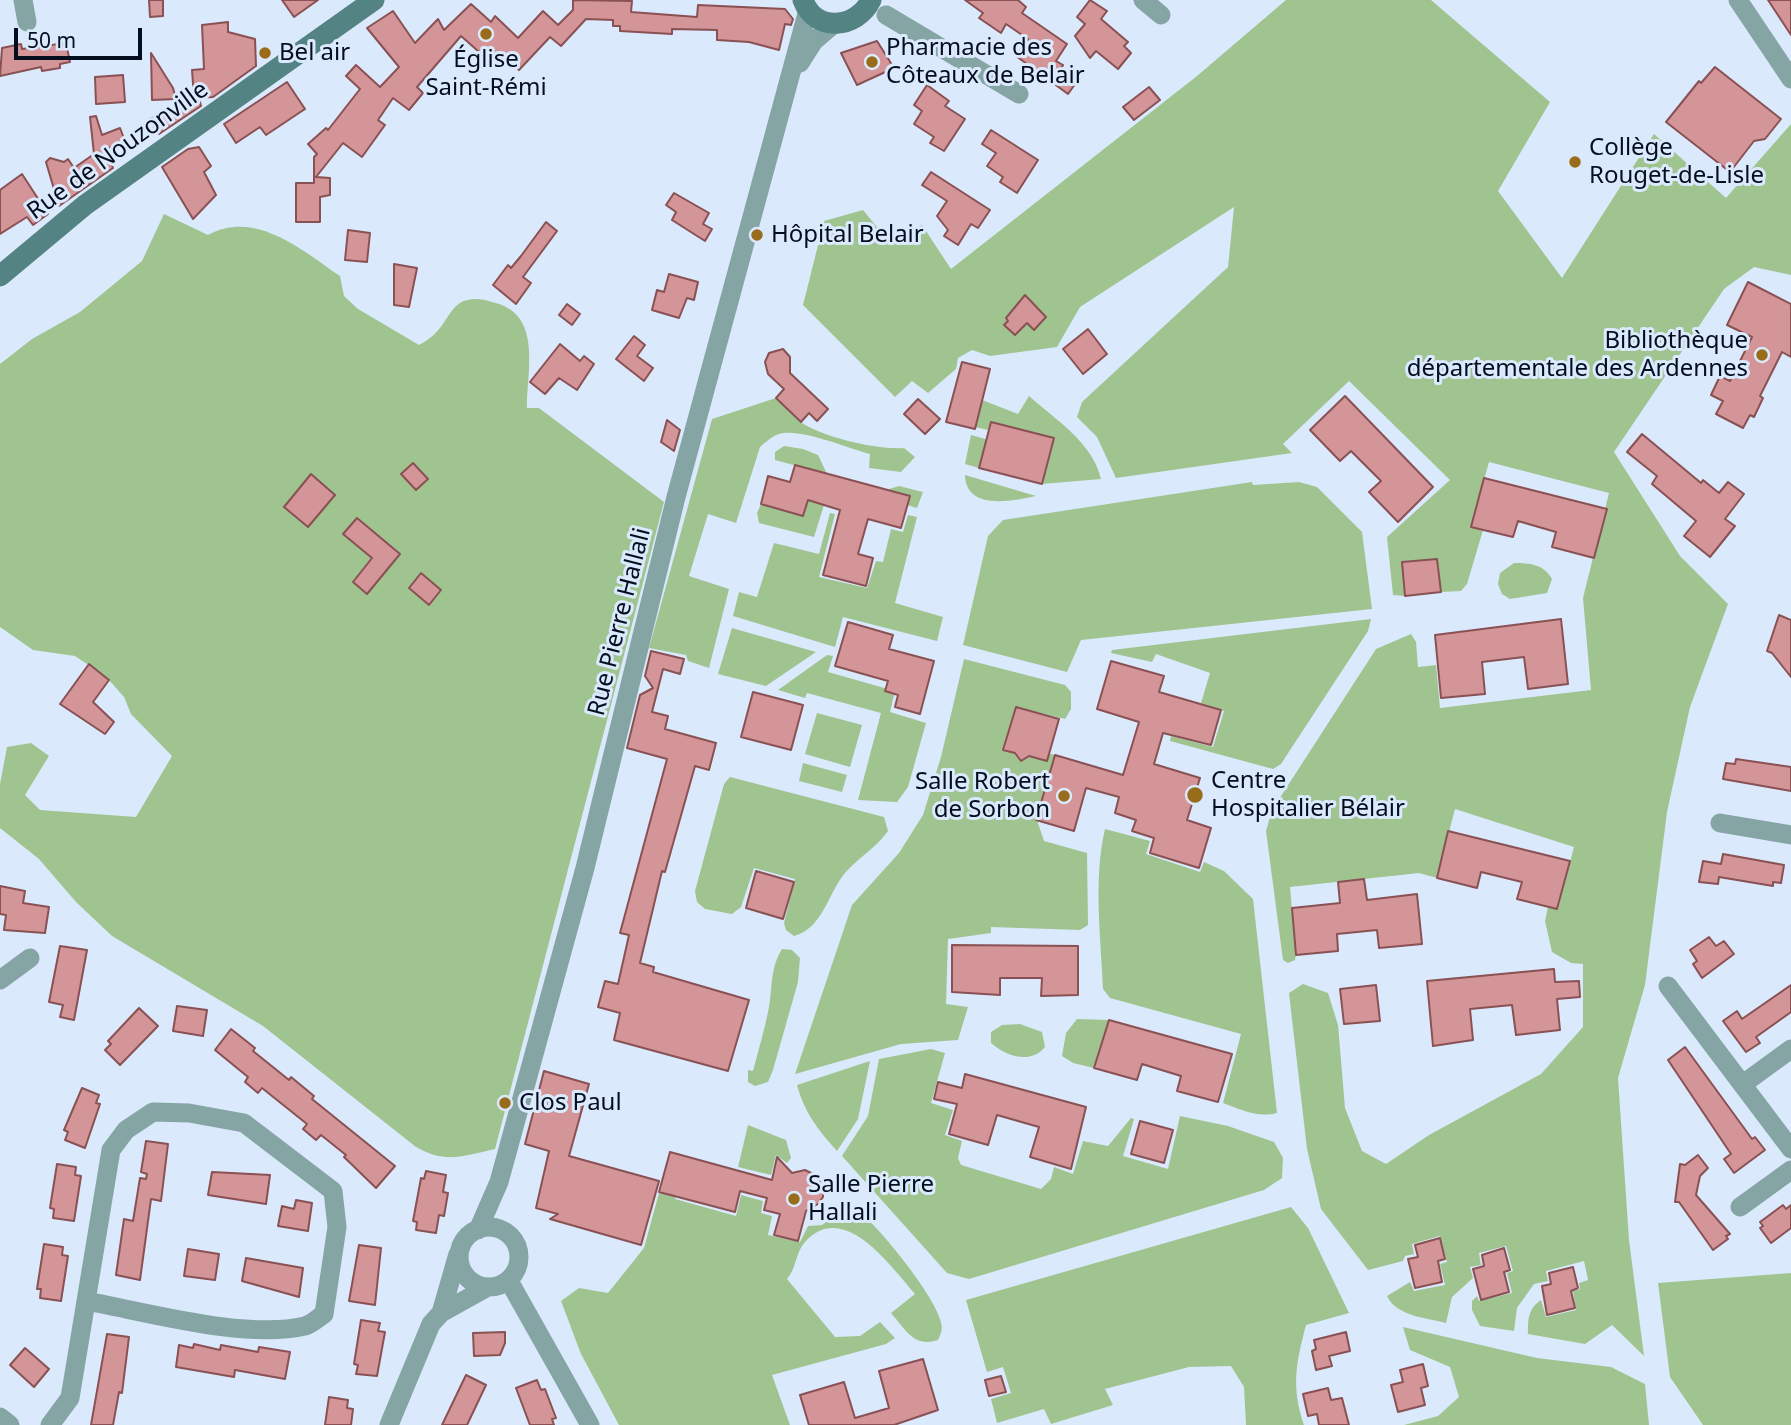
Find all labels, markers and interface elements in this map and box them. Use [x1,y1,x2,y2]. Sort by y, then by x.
scale bar [18,14,145,58]
text: 50 m [27,26,76,54]
marker: Église Saint-Rémi [478,26,494,42]
place label: Pharmacie des Côteaux de Belair [886,34,1085,90]
place label: Bel air [279,39,350,67]
marker: Bel air [257,45,273,61]
place label: Église Saint-Rémi [425,46,547,102]
marker: Pharmacie des Côteaux de Belair [864,54,880,70]
street label: Rue de Nouzonville [22,76,214,226]
place label: Collège Rouget-de-Lisle [1589,134,1764,190]
marker: Collège Rouget-de-Lisle [1567,154,1583,170]
place label: Hôpital Belair [771,221,924,249]
marker: Hôpital Belair [749,227,765,243]
place label: Bibliothèque départementale des Ardennes [1407,327,1748,383]
marker: Bibliothèque départementale des Ardennes [1754,347,1770,363]
street label: Rue Pierre Hallali [583,525,657,719]
place label: Centre Hospitalier Bélair [1211,767,1405,823]
place label: Salle Robert de Sorbon [915,768,1050,824]
marker: Centre Hospitalier Bélair [1185,785,1205,805]
marker: Salle Robert de Sorbon [1056,788,1072,804]
place label: Clos Paul [519,1089,622,1117]
marker: Clos Paul [497,1095,513,1111]
place label: Salle Pierre Hallali [808,1171,934,1227]
marker: Salle Pierre Hallali [786,1191,802,1207]

